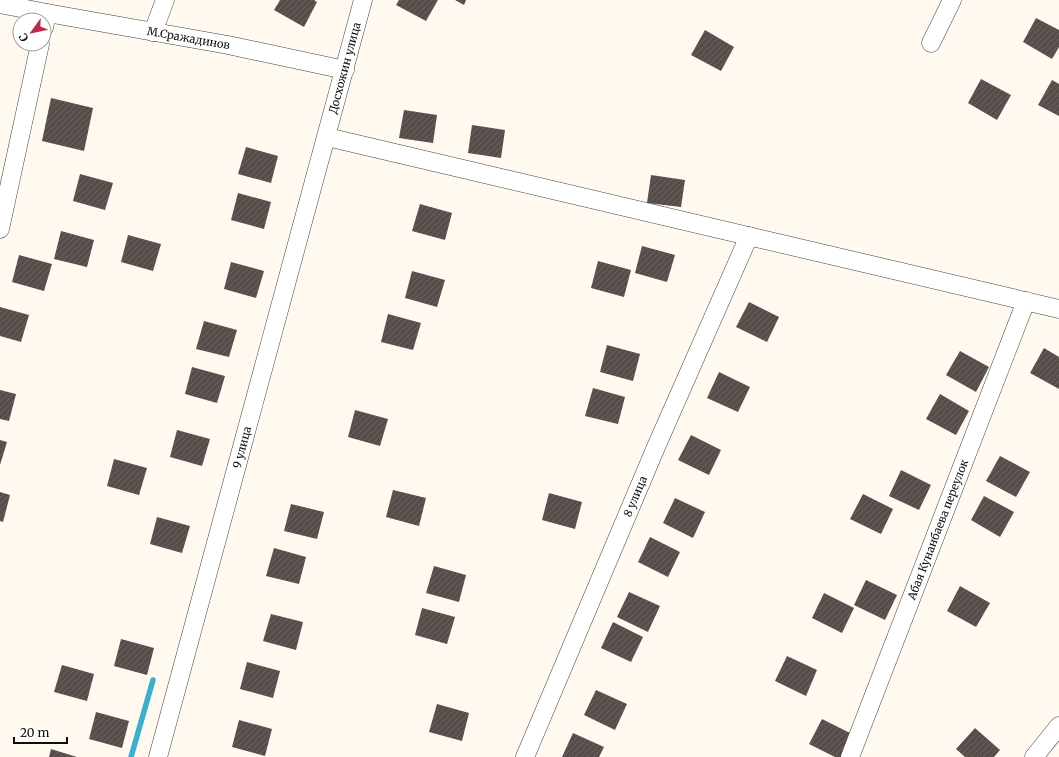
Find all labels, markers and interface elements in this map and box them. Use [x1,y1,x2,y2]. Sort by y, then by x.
north arrow [12,12,52,52]
street label: Досхожин улица [326,21,364,115]
street label: М.Сражадинов [146,24,231,52]
text: С [16,31,31,44]
street label: 9 улица [230,424,254,470]
street label: Абая Кунанбаева переулок [904,457,971,602]
street label: 8 улица [620,474,650,519]
scale bar [14,719,67,745]
text: 20 m [20,725,49,740]

